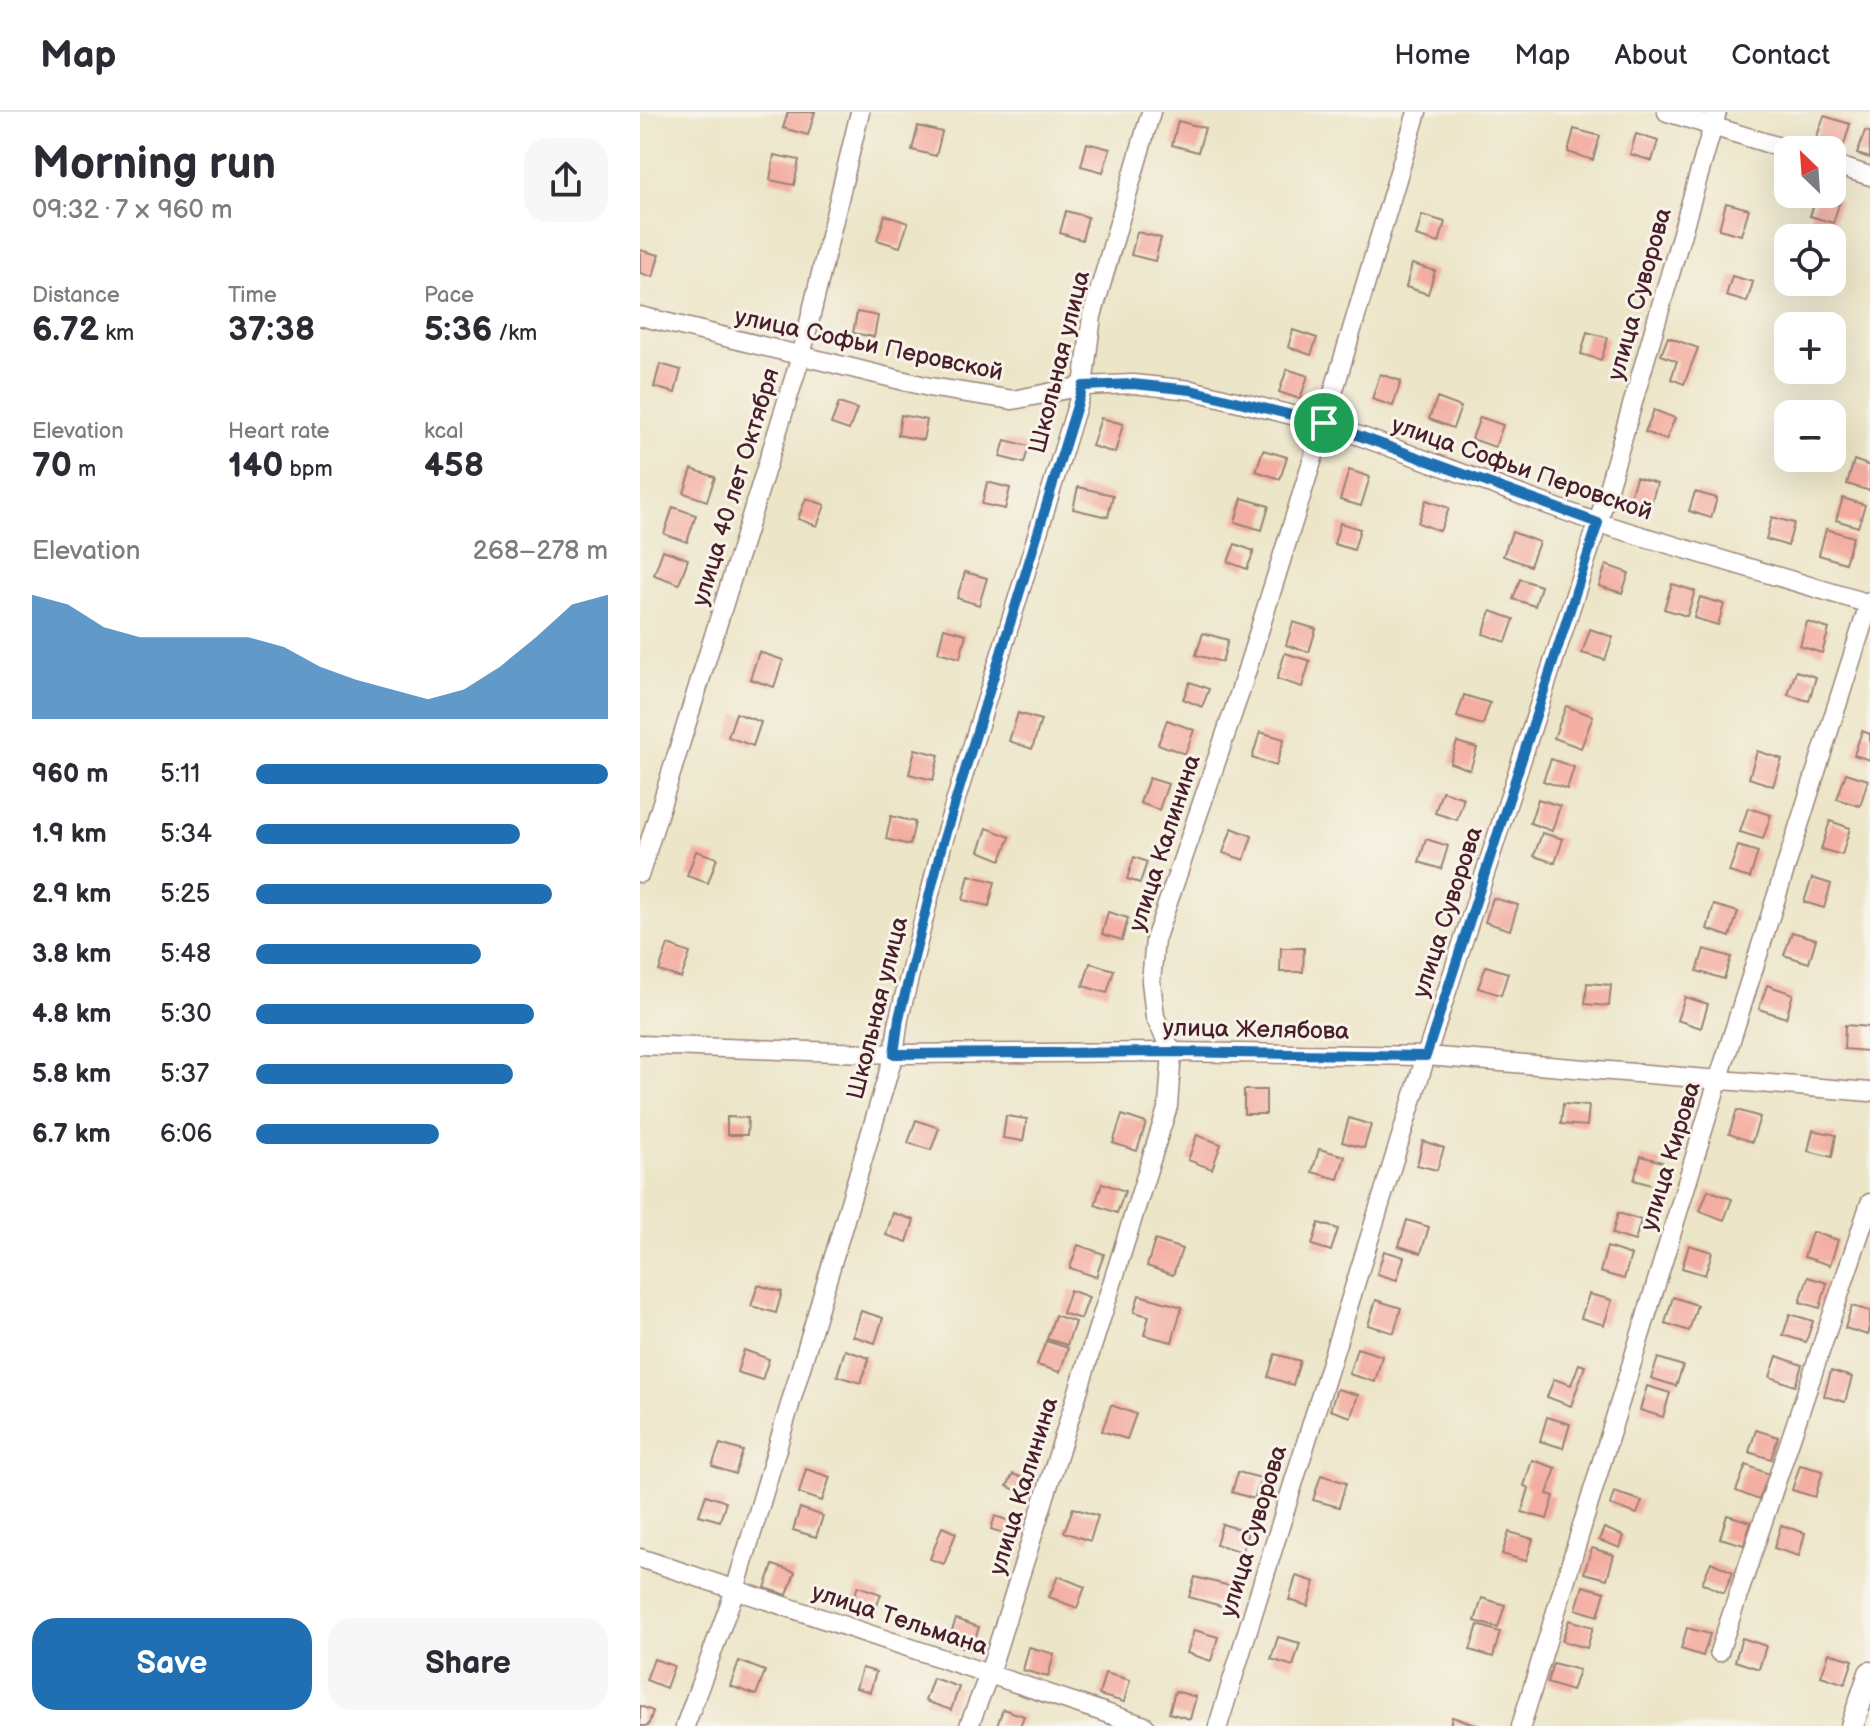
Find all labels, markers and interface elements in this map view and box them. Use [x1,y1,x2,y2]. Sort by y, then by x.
text: Map [40,33,116,78]
text: Home [1394,39,1470,72]
text: Map [1514,39,1571,72]
text: About [1615,39,1687,72]
text: Contact [1731,39,1830,72]
north arrow [1774,136,1846,208]
map controls [1774,136,1846,472]
text: Morning run [32,138,276,191]
button: share [524,138,608,222]
text: 09:32 · 7 × 960 m [32,195,232,226]
street label: улица Суворова [1601,205,1678,384]
button: locate [1774,224,1846,296]
street label: Школьная улица [1023,268,1096,457]
text: Distance [32,282,120,309]
text: Time [228,282,277,309]
text: Pace [424,282,474,309]
street label: улица Софьи Перовской [732,302,1006,387]
text: 6.72 [32,309,99,350]
text: 37:38 [228,309,315,350]
text: 5:36 [424,309,492,350]
button: + [1774,312,1846,384]
text: km [99,320,134,347]
text: /km [492,320,537,347]
street label: улица 40 лет Октября [685,365,785,610]
pin [1290,389,1358,457]
button: − [1774,400,1846,472]
icon: arrive [1302,401,1346,445]
street label: улица Софьи Перовской [1388,410,1656,527]
text: Elevation [32,418,124,445]
text: Heart rate [228,418,330,445]
text: kcal [424,418,463,445]
text: 70 [32,445,72,486]
text: 140 [228,445,284,486]
text: 458 [424,445,484,486]
text: m [72,456,96,483]
text: bpm [284,456,333,483]
text: Elevation [32,536,140,567]
text: 268–278 m [473,536,608,567]
street label: улица Калинина [1122,751,1207,935]
text: 960 m [32,759,108,790]
text: 5:11 [160,759,200,790]
text: 1.9 km [32,819,107,850]
text: 5:34 [160,819,212,850]
street label: улица Суворова [1406,823,1489,1001]
text: 2.9 km [32,879,111,910]
text: 5:25 [160,879,210,910]
street label: Школьная улица [841,914,914,1103]
text: 3.8 km [32,939,111,970]
text: 5:48 [160,939,211,970]
text: 4.8 km [32,999,111,1030]
text: 5:30 [160,999,211,1030]
street label: улица Желябова [1162,1013,1350,1046]
text: 5.8 km [32,1059,111,1090]
text: 5:37 [160,1059,209,1090]
street label: улица Кирова [1634,1078,1707,1234]
text: 6.7 km [32,1119,111,1150]
text: 6:06 [160,1119,212,1150]
street label: улица Калинина [983,1394,1064,1579]
street label: улица Суворова [1214,1442,1293,1621]
street label: улица Тельмана [808,1577,992,1662]
button: Save [32,1618,312,1710]
button: Share [328,1618,608,1710]

